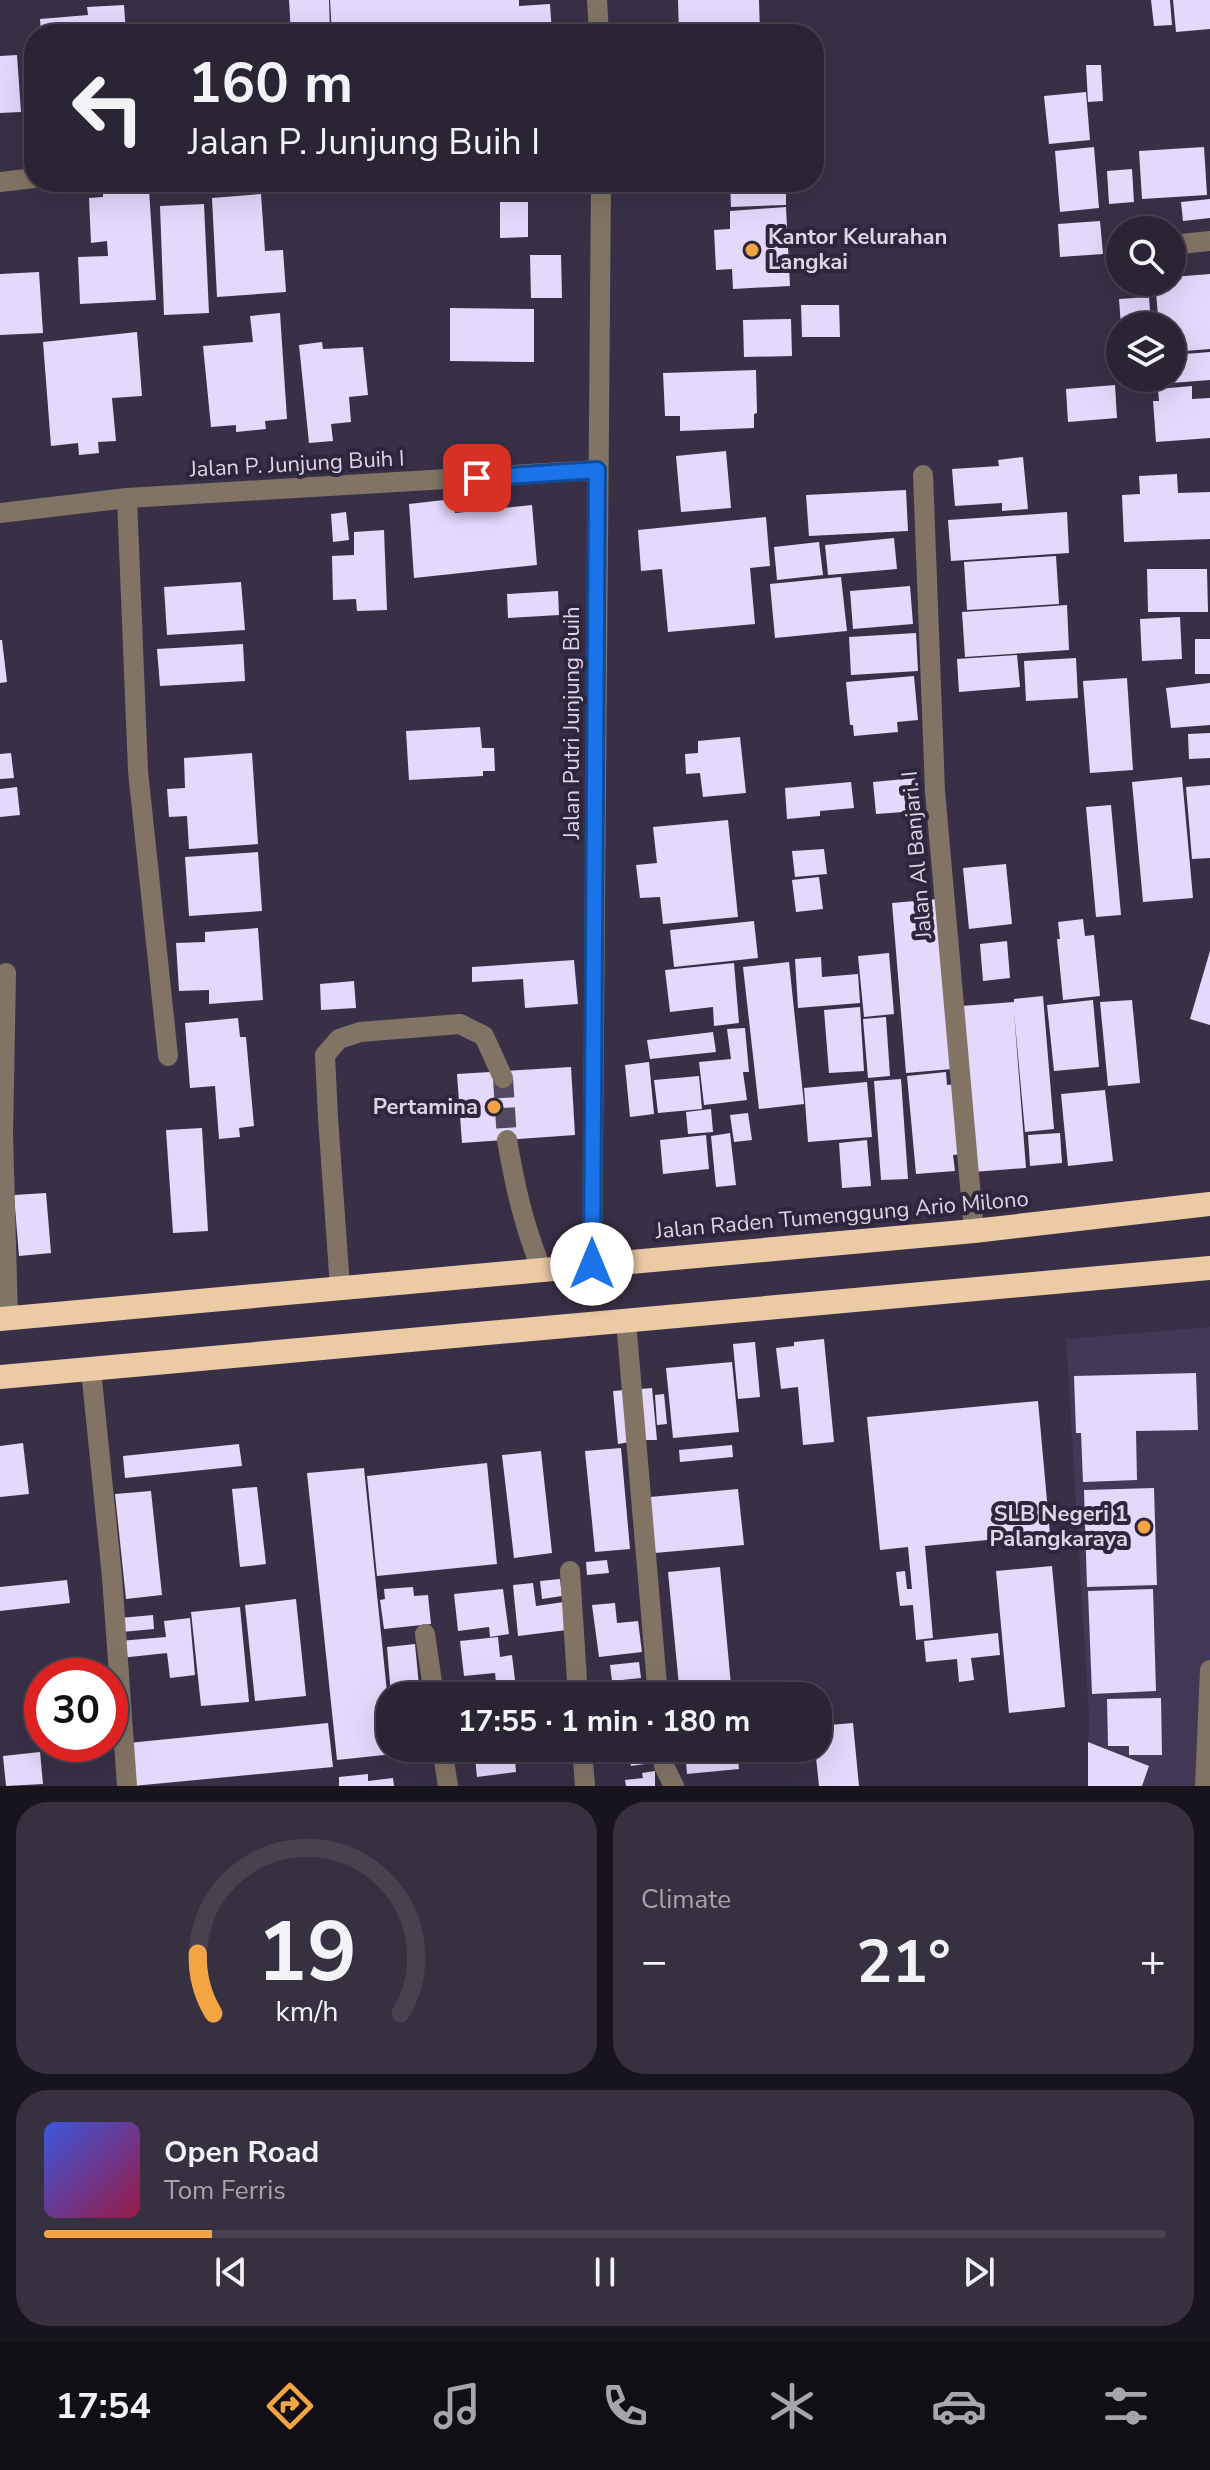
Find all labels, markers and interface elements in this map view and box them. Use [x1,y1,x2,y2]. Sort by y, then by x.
text: 160 m [188,45,353,122]
icon: left [56,56,160,160]
text: Jalan P. Junjung Buih I [188,118,540,167]
map controls [1106,216,1186,392]
button: search [1106,216,1186,296]
place label: Kantor Kelurahan Langkai [768,222,947,277]
marker: Kantor Kelurahan Langkai [743,241,761,259]
button: layers [1106,312,1186,392]
street label: Jalan P. Junjung Buih I [188,443,405,485]
pin [443,444,511,512]
icon: arrive [455,456,499,500]
street label: Jalan Putri Junjung Buih [557,607,587,840]
street label: Jalan Al Banjari. I [895,770,939,941]
place label: Pertamina [373,1092,478,1122]
marker: Pertamina [485,1098,503,1116]
street label: Jalan Raden Tumenggung Ario Milono [653,1184,1030,1246]
position arrow [550,1222,634,1306]
place label: SLB Negeri 1 Palangkaraya [989,1499,1128,1554]
marker: SLB Negeri 1 Palangkaraya [1135,1518,1153,1536]
speed limit sign: 30 [24,1658,128,1762]
text: 17:55 · 1 min · 180 m [458,1701,750,1742]
text: Climate [641,1882,731,1917]
text: 19 [257,1896,356,2009]
text: 21° [856,1921,951,2003]
text: − [641,1932,667,1992]
text: + [1140,1932,1166,1992]
text: km/h [275,1992,338,2031]
text: Open Road [164,2132,319,2173]
text: Tom Ferris [164,2173,286,2208]
icon: previous [209,2250,253,2294]
icon: pause [583,2250,627,2294]
icon: next [957,2250,1001,2294]
icon: directions [262,2378,318,2434]
icon: music [429,2378,485,2434]
icon: phone [597,2378,653,2434]
icon: climate [764,2378,820,2434]
icon: car [931,2378,987,2434]
icon: filters [1098,2378,1154,2434]
text: 17:54 [56,2382,151,2431]

